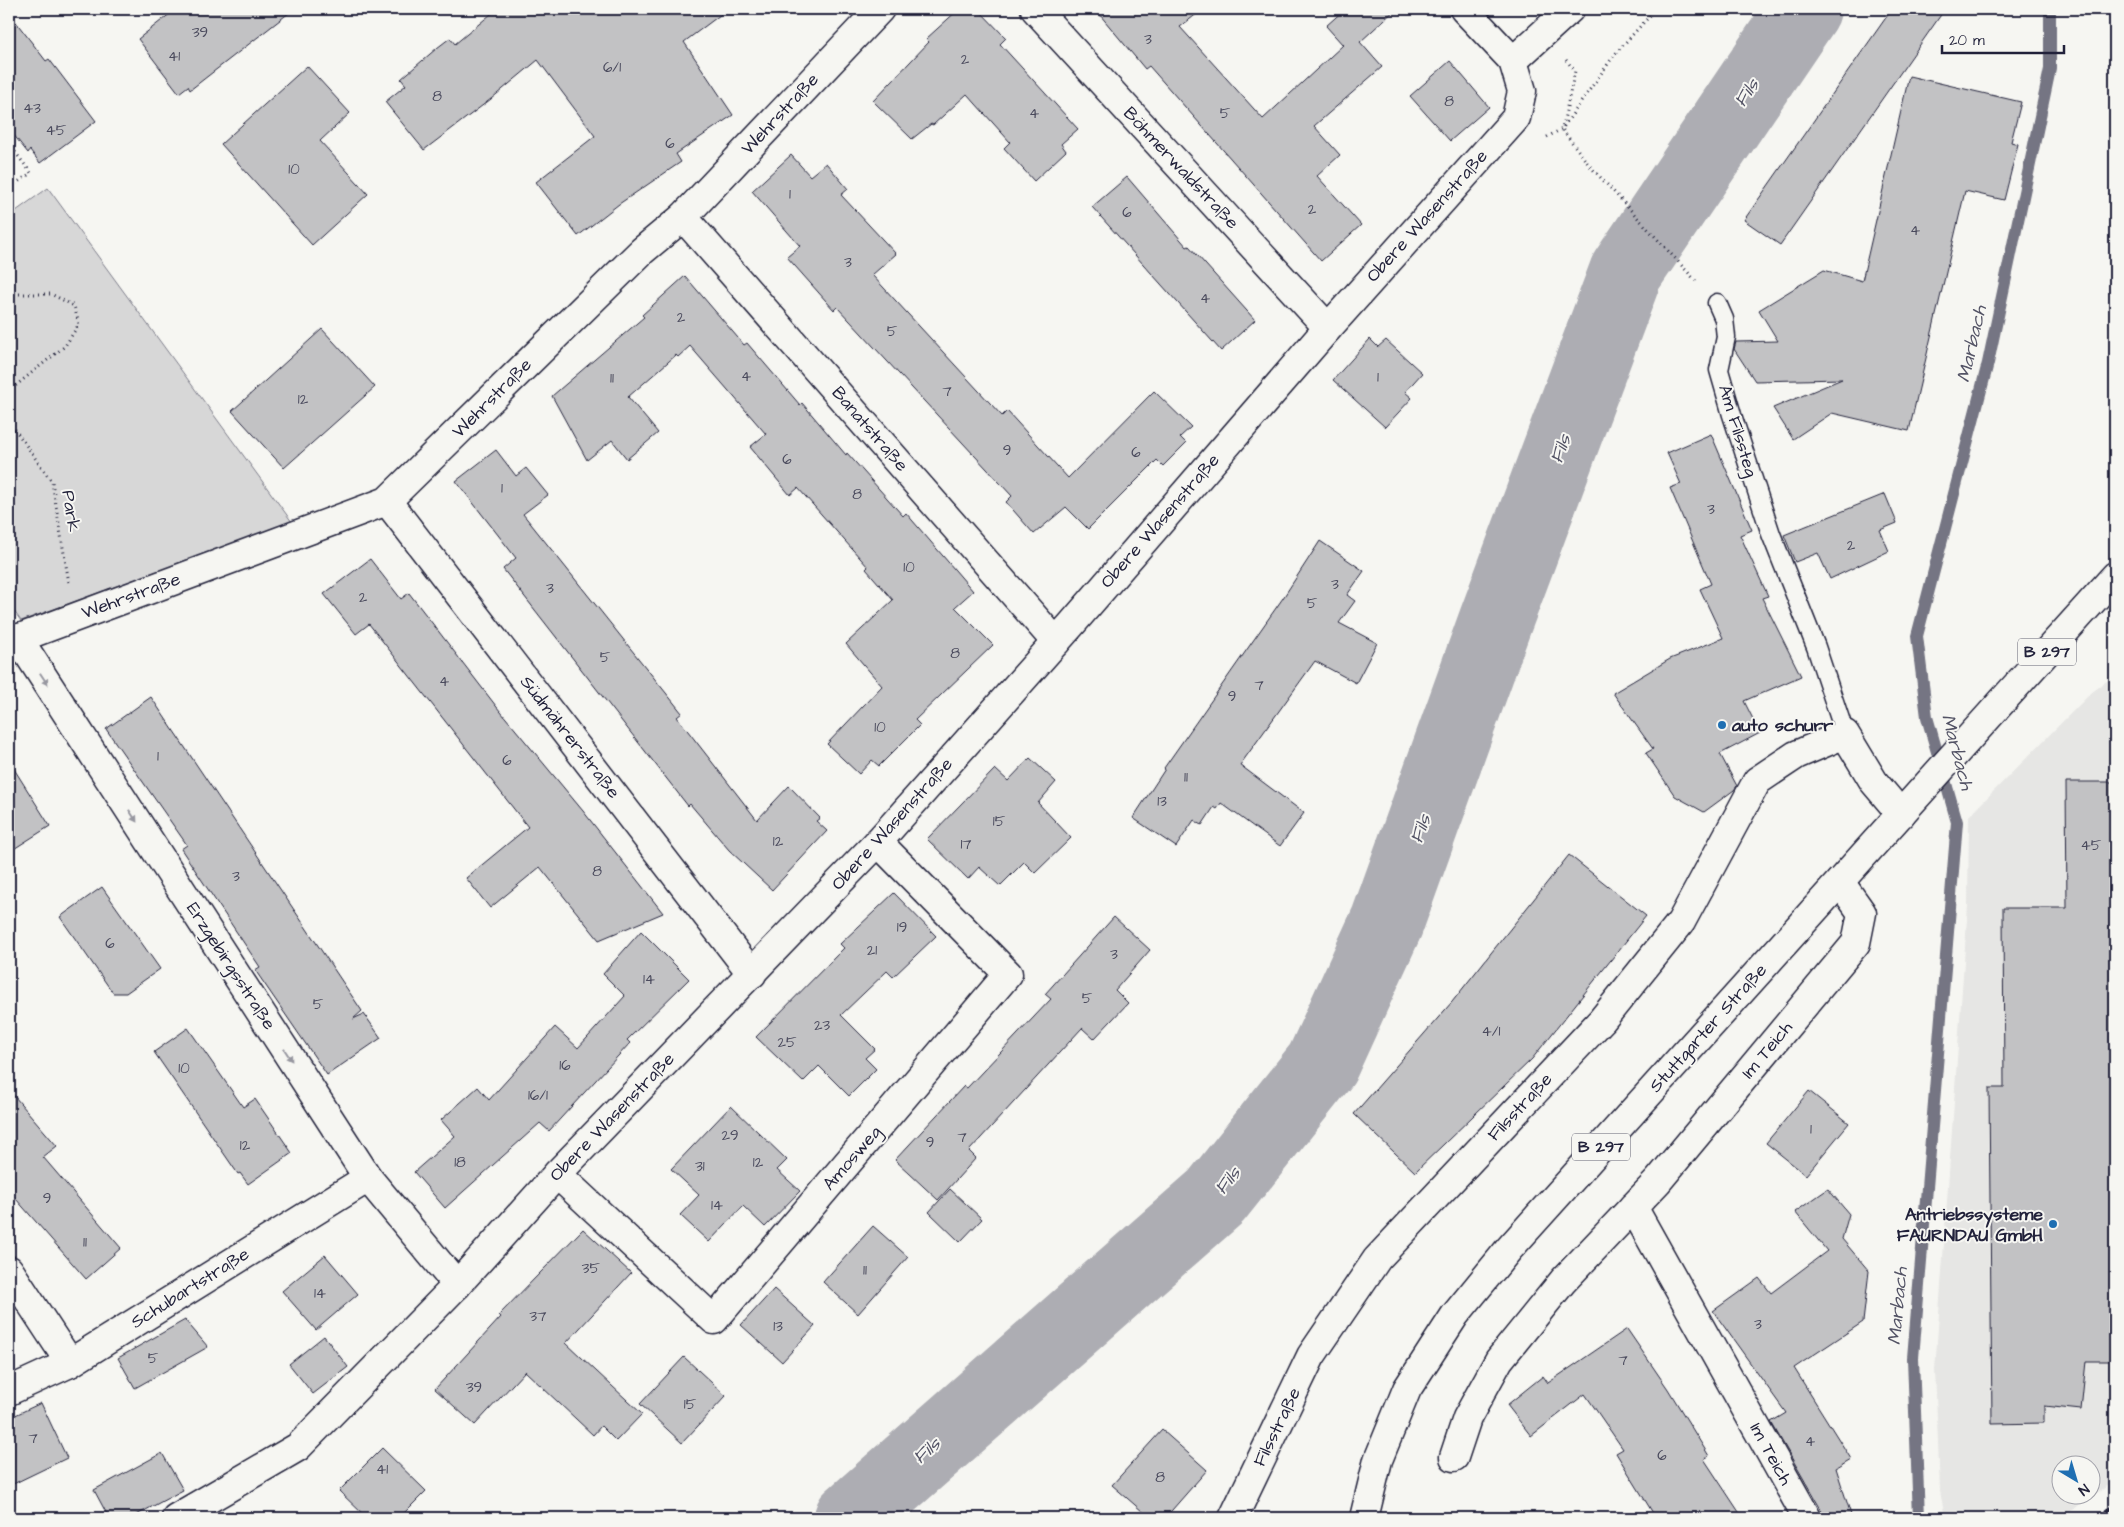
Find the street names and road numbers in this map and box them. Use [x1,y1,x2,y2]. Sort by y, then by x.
street label: Wehrstraße [736,67,825,160]
street label: Böhmerwaldstraße [1118,101,1245,235]
street label: Obere Wasenstraße [1361,144,1494,288]
street label: Wehrstraße [447,352,538,443]
street label: Banatstraße [826,381,914,477]
street label: Am Filssteg [1711,382,1764,480]
street label: Obere Wasenstraße [1095,448,1226,594]
street label: Park [55,488,87,534]
street label: Wehrstraße [78,566,184,625]
road number: B 297 [2018,638,2076,666]
street label: Südmährerstraße [514,670,626,804]
street label: Obere Wasenstraße [826,752,959,896]
street label: Erzgebirgsstraße [179,897,282,1035]
street label: Stuttgarter Straße [1643,958,1774,1099]
street label: Im Teich [1736,1016,1798,1084]
street label: Obere Wasenstraße [544,1047,680,1187]
street label: Filsstraße [1482,1067,1558,1147]
street label: Amosweg [817,1120,888,1196]
road number: B 297 [1572,1134,1630,1160]
street label: Schubartstraße [126,1241,254,1334]
street label: Filsstraße [1247,1383,1307,1471]
street label: Im Teich [1744,1418,1798,1490]

